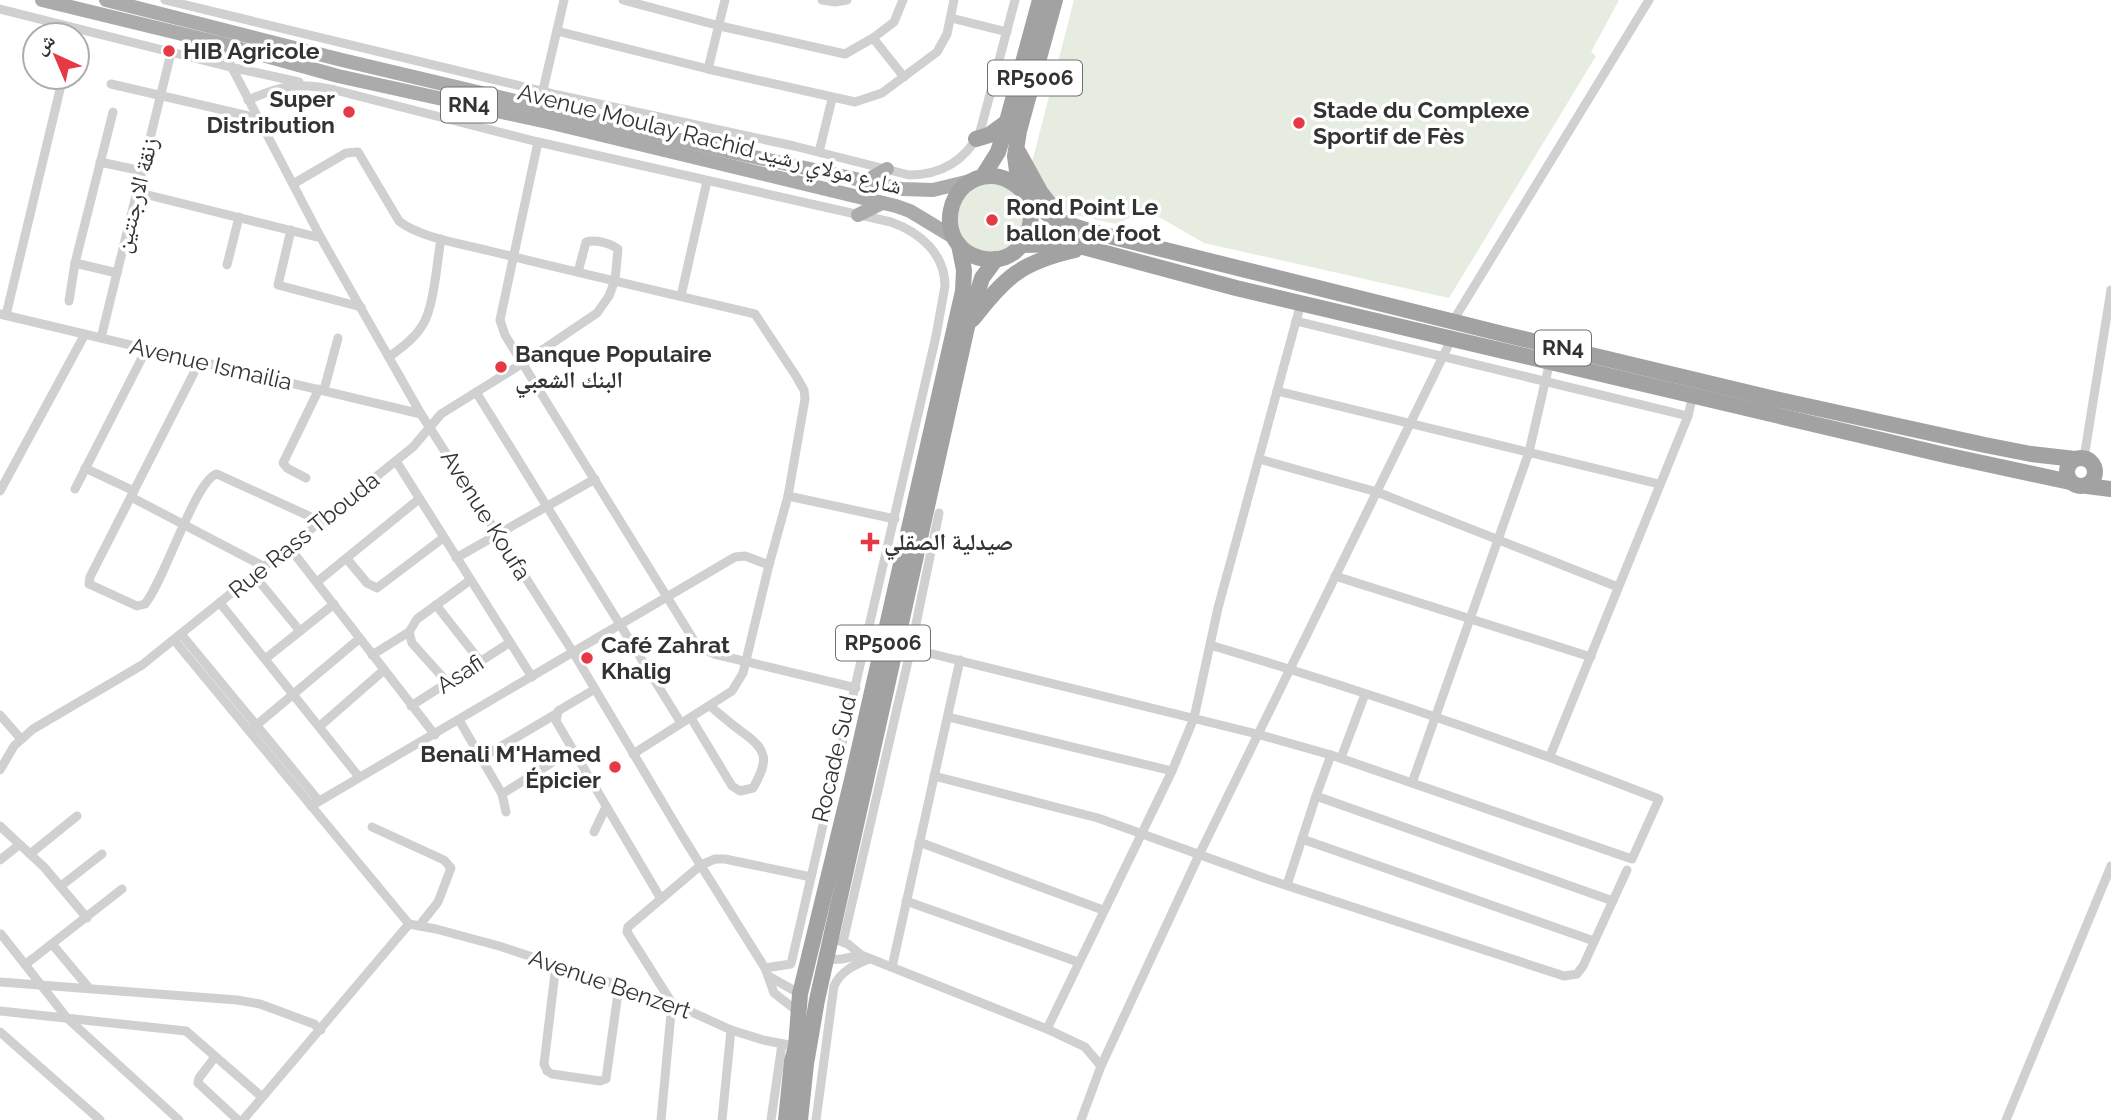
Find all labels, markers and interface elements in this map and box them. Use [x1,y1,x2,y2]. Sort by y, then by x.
north arrow [21,21,91,91]
text: ش [29,29,60,59]
place label: HIB Agricole [183,37,320,64]
marker: HIB Agricole [161,43,177,59]
road number: RP5006 [988,60,1082,96]
street label: Avenue Moulay Rachid شارع مولاي رشيد [514,78,905,205]
place label: Super Distribution [207,85,335,138]
road number: RN4 [441,88,497,122]
place label: Stade du Complexe Sportif de Fès [1313,96,1529,149]
marker: Super Distribution [341,104,357,120]
marker: Stade du Complexe Sportif de Fès [1291,115,1307,131]
street label: زنقة الارجنتين [108,134,164,256]
place label: Rond Point Le ballon de foot [1006,193,1161,246]
marker: Rond Point Le ballon de foot [984,212,1000,228]
road number: RN4 [1535,330,1591,366]
street label: Avenue Ismailia [127,332,295,395]
place label: Banque Populaire البنك الشعبي [515,340,712,399]
marker: Banque Populaire البنك الشعبي [493,359,509,375]
street label: Avenue Koufa [436,445,537,585]
street label: Rue Rass Tbouda [223,466,384,603]
place label: صيدلية الصقلي [884,528,1013,561]
marker: صيدلية الصقلي [862,534,878,550]
road number: RP5006 [836,626,930,660]
place label: Café Zahrat Khalig [601,631,730,684]
street label: Asafi [431,648,488,699]
marker: Café Zahrat Khalig [579,650,595,666]
street label: Rocade Sud [806,693,861,825]
place label: Benali M'Hamed Épicier [420,740,601,793]
marker: Benali M'Hamed Épicier [607,759,623,775]
street label: Avenue Benzert [526,943,695,1024]

